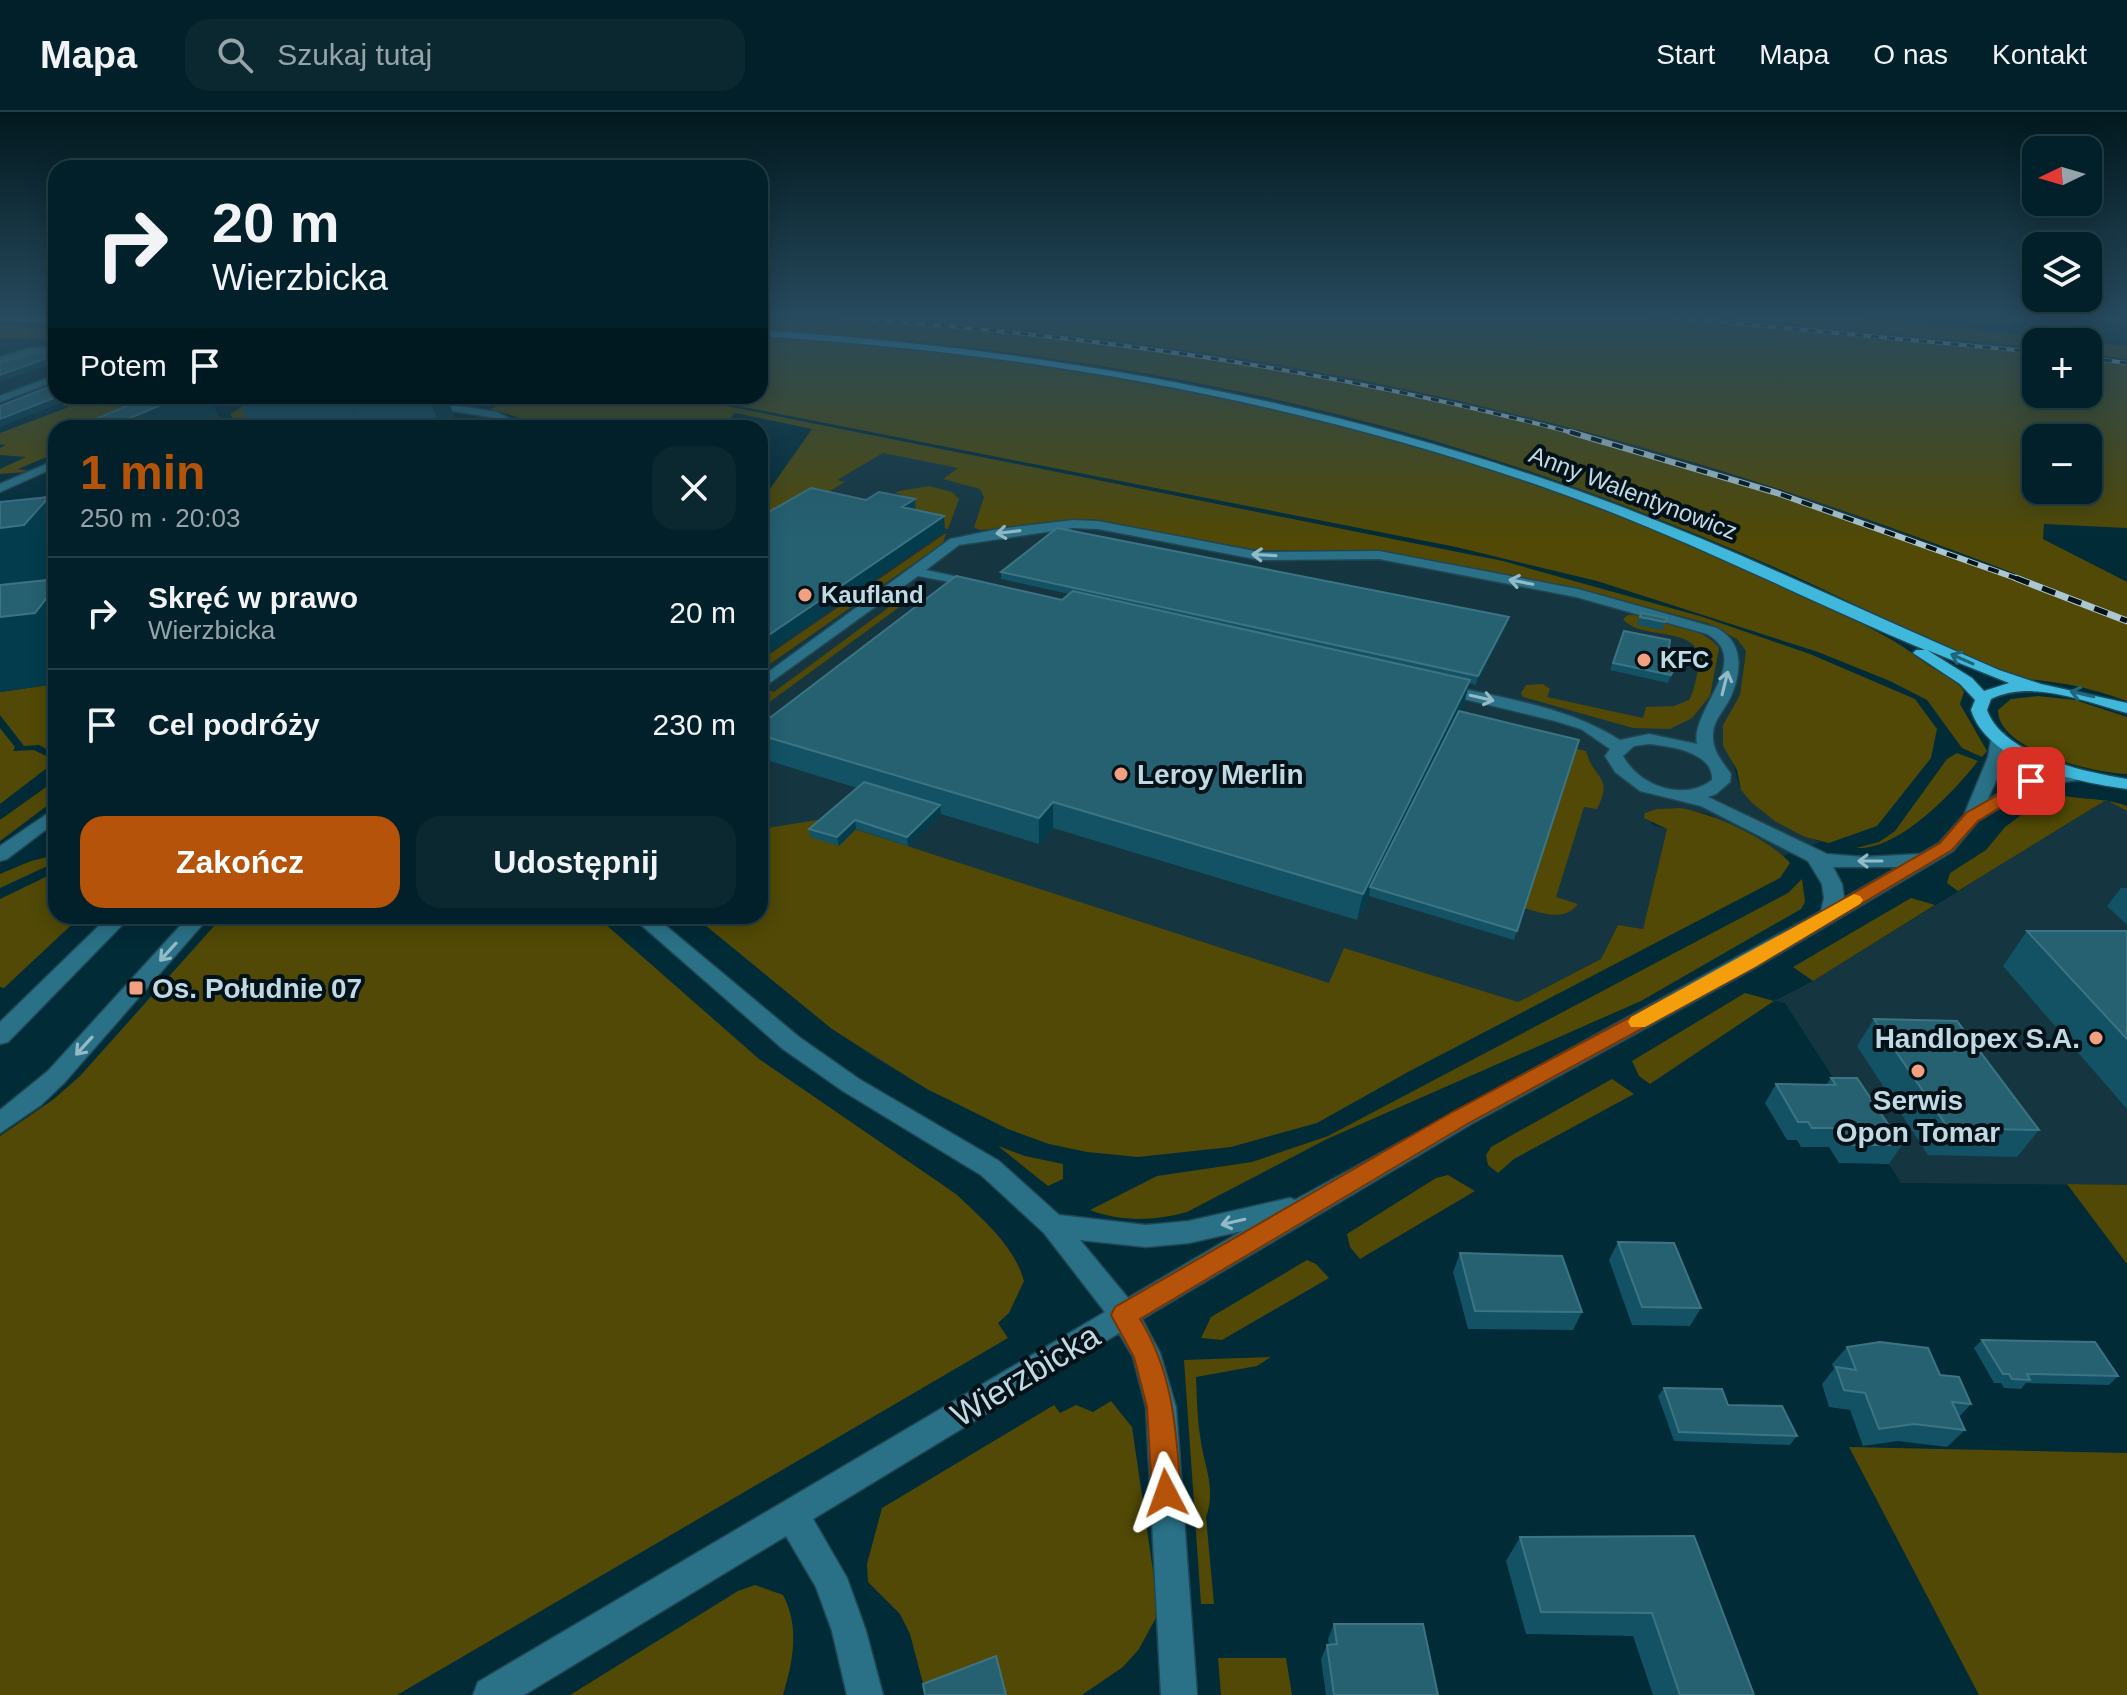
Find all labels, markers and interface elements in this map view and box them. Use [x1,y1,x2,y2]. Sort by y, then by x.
search box [185,19,745,91]
icon: search [213,33,257,77]
text: Mapa [40,34,137,76]
text: Szukaj tutaj [277,38,432,71]
text: Start [1656,39,1715,70]
text: Mapa [1759,39,1829,70]
text: O nas [1873,39,1948,70]
text: Kontakt [1992,39,2087,70]
north arrow [2022,136,2102,216]
map controls [2022,136,2102,504]
text: 20 m [212,191,340,254]
icon: right [80,192,184,296]
button: layers [2022,232,2102,312]
text: Wierzbicka [212,257,388,298]
button: + [2022,328,2102,408]
icon: arrive [183,344,227,388]
text: Potem [80,349,167,382]
button: − [2022,424,2102,504]
street label: Anny Walentynowicz [1525,440,1741,545]
text: 1 min [80,446,205,499]
button: close [652,446,736,530]
text: 250 m · 20:03 [80,503,240,533]
one-way arrow [995,524,1021,539]
one-way arrow [1251,548,1278,563]
one-way arrow [1509,574,1535,589]
text: Skręć w prawo [148,581,358,614]
place label: Kaufland [821,581,924,608]
marker: Kaufland [796,586,814,604]
icon: right [80,591,124,635]
text: 20 m [669,596,736,629]
text: Wierzbicka [148,615,275,645]
place label: KFC [1660,646,1709,673]
marker: KFC [1635,651,1653,669]
one-way arrow [1950,651,1974,666]
one-way arrow [1719,671,1734,697]
one-way arrow [2069,686,2095,701]
one-way arrow [1469,691,1494,706]
icon: arrive [80,703,124,747]
text: Cel podróży [148,708,320,741]
text: 230 m [653,708,736,741]
pin [1997,747,2065,815]
place label: Leroy Merlin [1137,759,1303,790]
icon: arrive [2009,759,2053,803]
marker: Leroy Merlin [1112,765,1130,783]
button: Zakończ [80,816,400,908]
button: Udostępnij [416,816,736,908]
one-way arrow [1857,853,1884,869]
one-way arrow [160,942,178,962]
place label: Os. Południe 07 [152,973,362,1004]
marker: Os. Południe 07 [127,979,145,997]
place label: Handlopex S.A. [1875,1023,2080,1054]
marker: Handlopex S.A. [2087,1029,2105,1047]
one-way arrow [75,1035,93,1055]
marker: Serwis Opon Tomar [1909,1062,1927,1080]
place label: Serwis Opon Tomar [1836,1085,2000,1148]
one-way arrow [1221,1215,1247,1230]
street label: Wierzbicka [944,1316,1106,1434]
position arrow [1124,1451,1208,1535]

